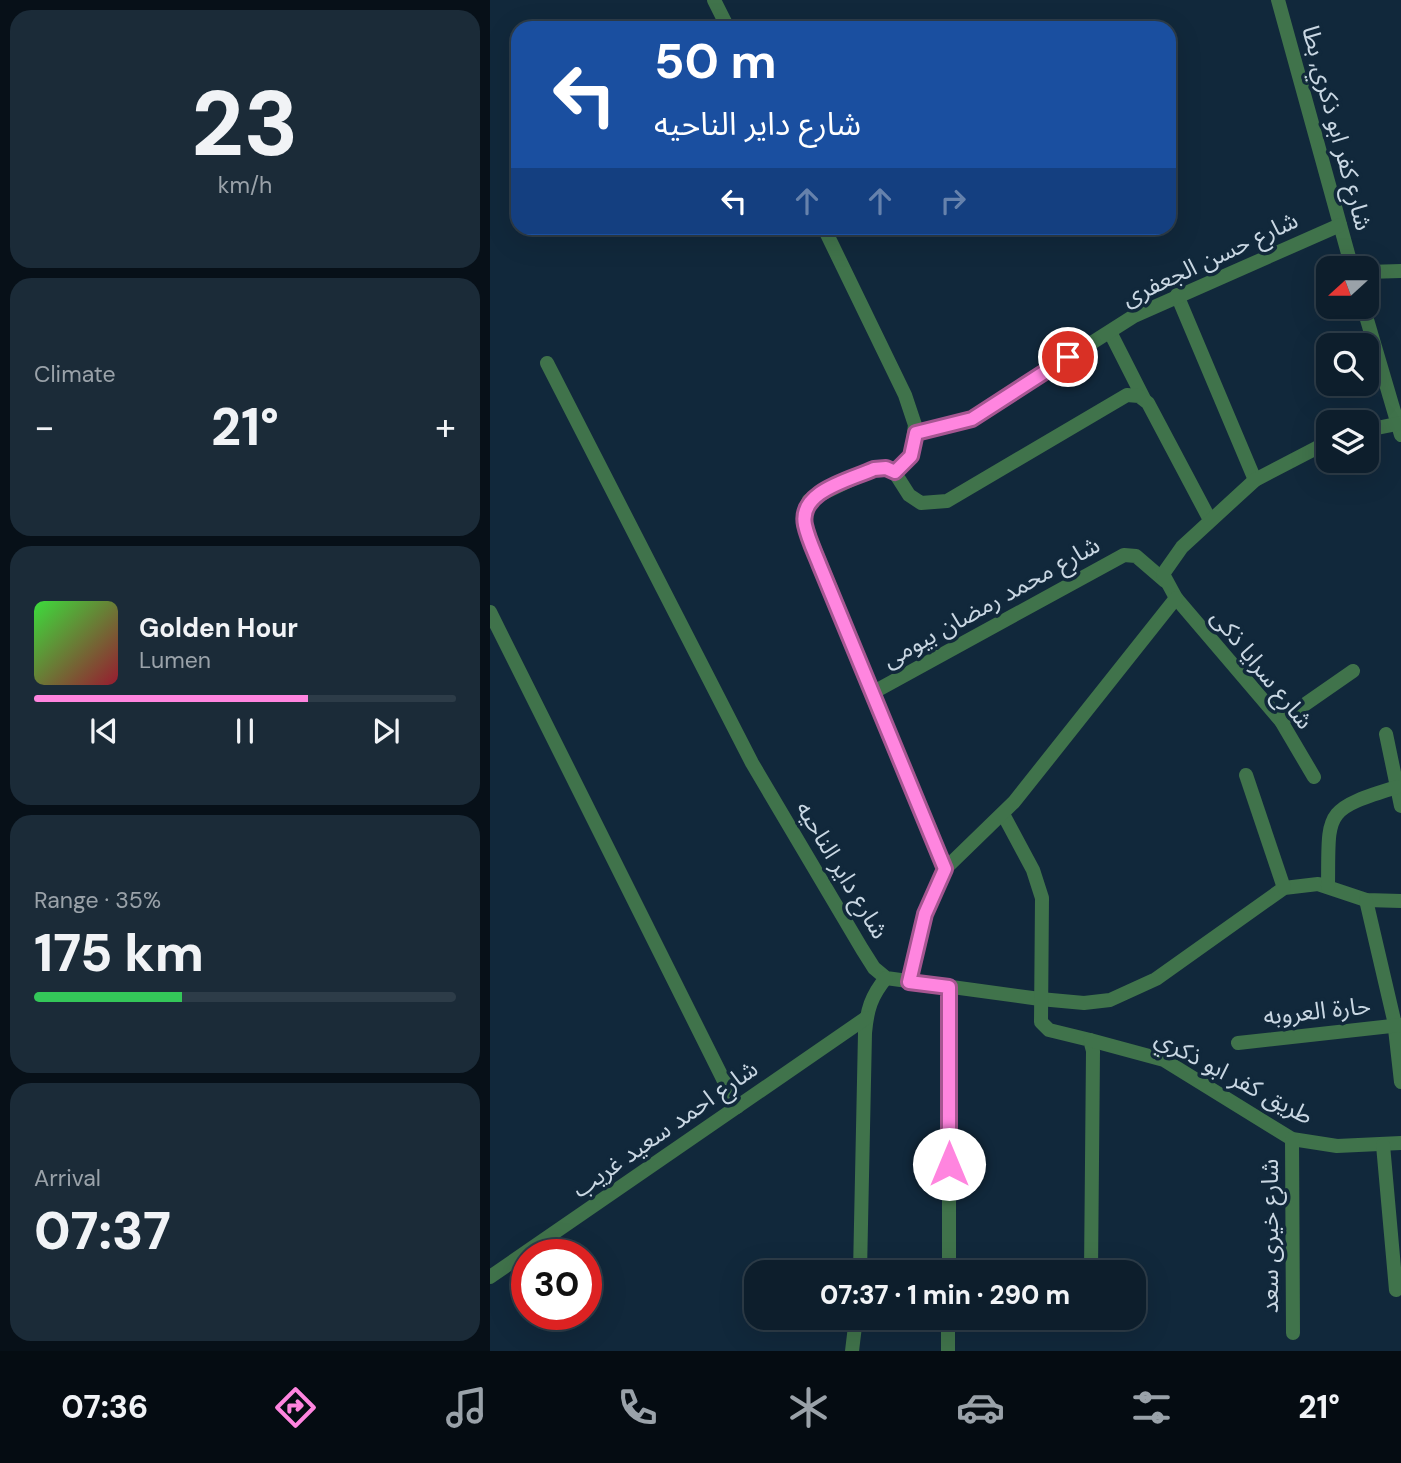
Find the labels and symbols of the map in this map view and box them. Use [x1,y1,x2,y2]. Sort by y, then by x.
street label: شارع كفر ابو ذكري, بطا [1292,22,1380,235]
street label: شارع حسن الجعفرى [1117,204,1304,315]
north arrow [1316,256,1379,318]
pin [1038,327,1098,387]
street label: شارع محمد رمضان بيومى [876,529,1106,676]
street label: شارع سرايا ذكى [1203,602,1320,736]
street label: شارع داير الناحيه [787,795,896,945]
street label: حارة العروبه [1262,989,1372,1032]
street label: طريق كفر ابو ذكري [1148,1022,1319,1134]
street label: شارع احمد سعيد غريب [566,1053,765,1206]
position arrow [912,1127,986,1201]
street label: شارع خيرى سعد [1254,1159,1287,1313]
speed limit sign: 30 [511,1239,602,1330]

